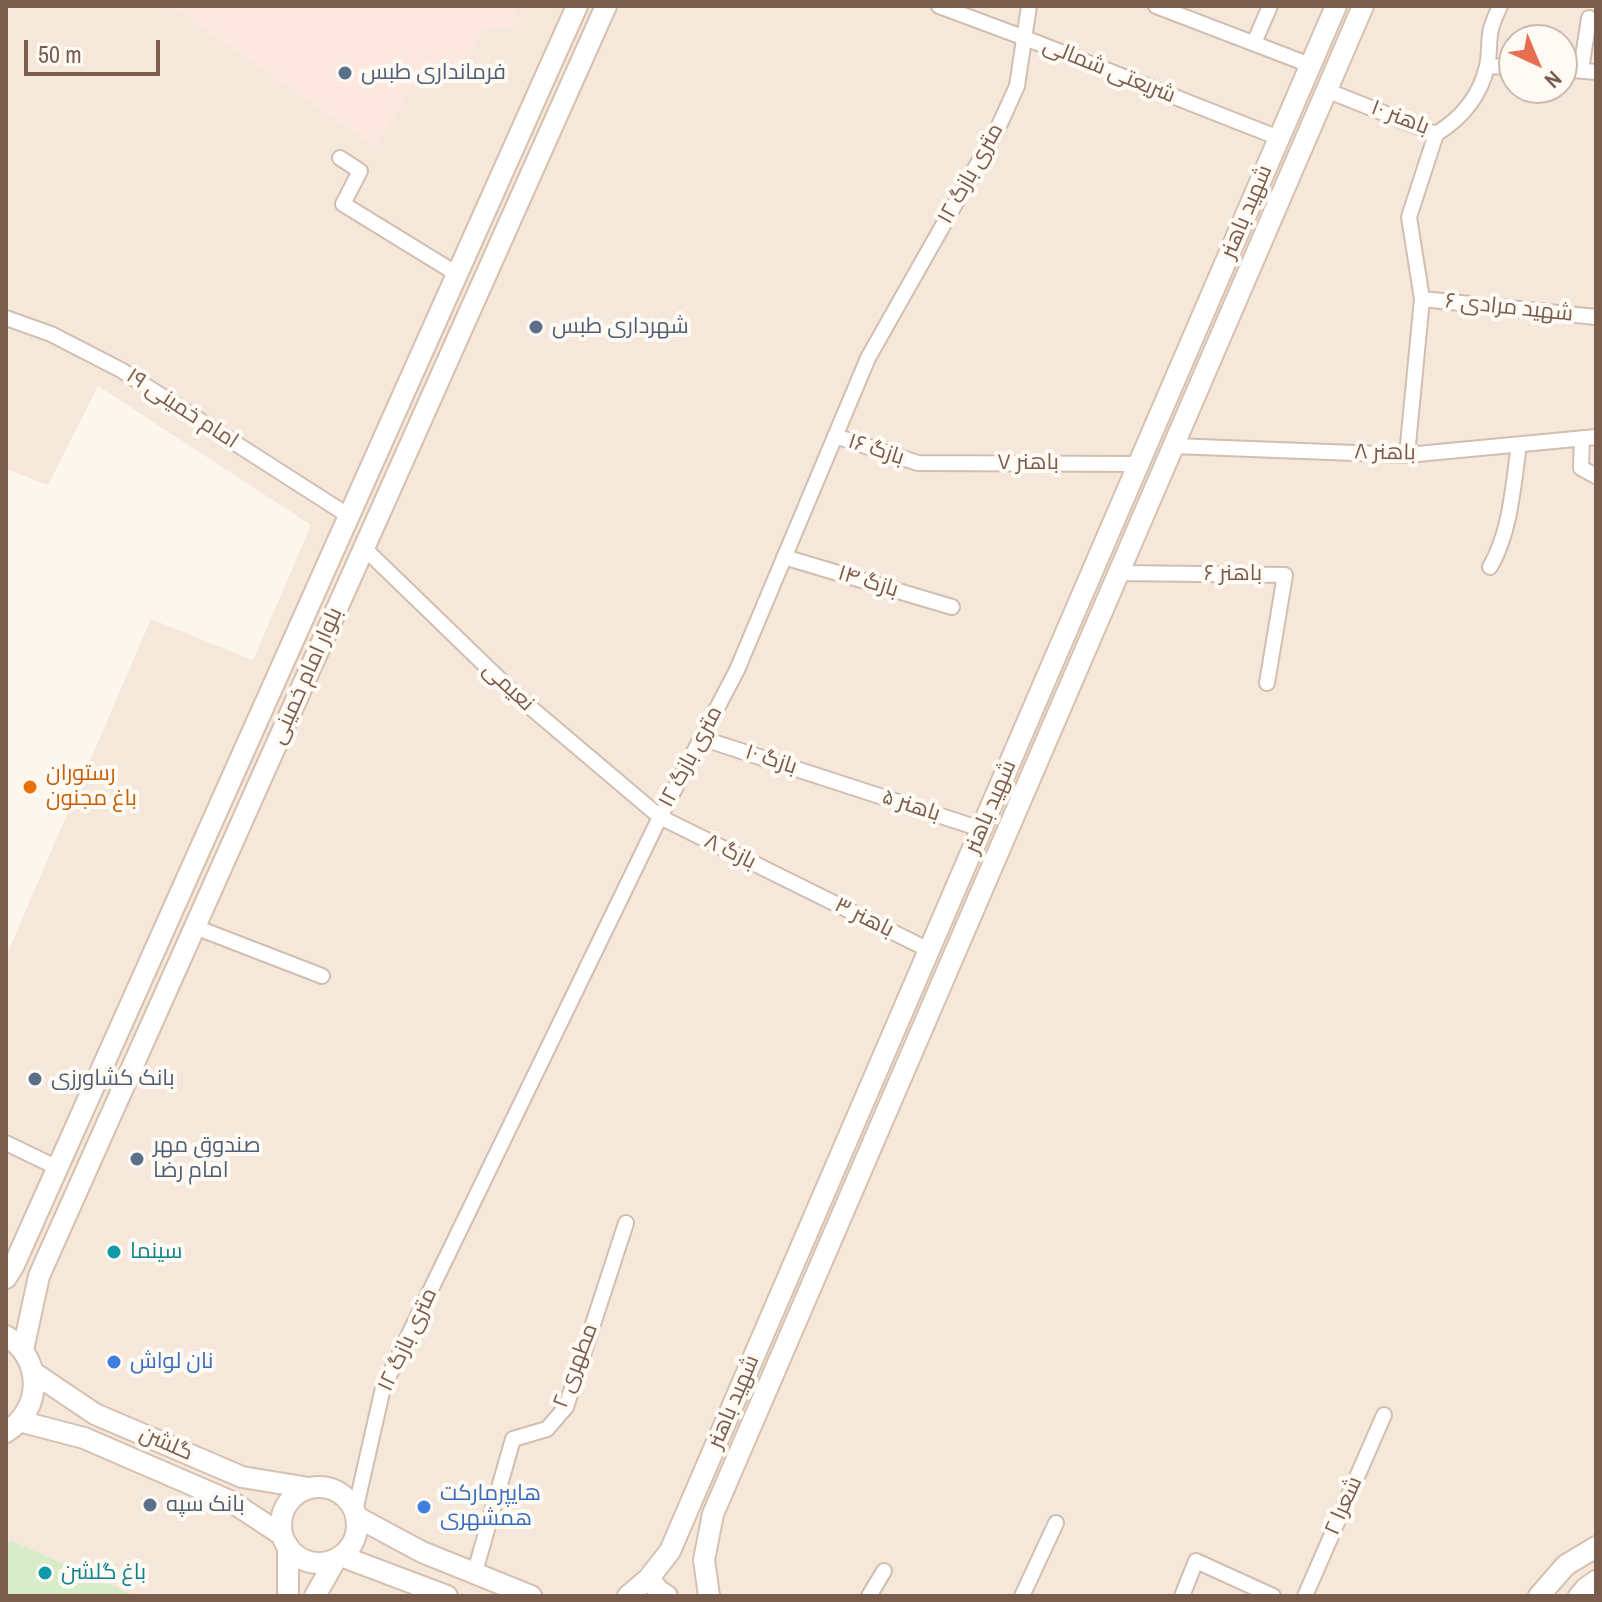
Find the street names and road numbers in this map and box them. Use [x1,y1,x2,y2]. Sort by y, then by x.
street label: شریعتی شمالی [1039,32,1179,110]
street label: باهنر ۱۰ [1367,95,1433,141]
street label: ۱۲ متری بازگ [933,119,1009,229]
street label: شهید باهنر [1216,161,1278,263]
street label: شهید مرادی ۶ [1444,288,1574,328]
street label: امام خمینی ۱۹ [121,363,243,455]
street label: بازگ ۱۶ [844,429,908,471]
street label: باهنر ۸ [1354,439,1416,467]
street label: باهنر ۷ [997,450,1059,476]
street label: بازگ ۱۴ [835,560,901,604]
street label: باهنر ۶ [1204,561,1262,587]
street label: بلوار امام خمینی [265,604,349,748]
street label: نعیمی [477,657,539,717]
street label: ۱۲ متری بازگ [653,702,729,812]
street label: بازگ ۱۰ [742,739,800,781]
street label: شهید باهنر [960,756,1022,858]
street label: باهنر ۵ [878,784,944,828]
street label: بازگ ۸ [700,828,760,876]
street label: باهنر ۳ [830,892,898,944]
street label: ۱۲ متری بازگ [373,1284,443,1396]
street label: مطهری ۲ [548,1320,604,1412]
street label: شهید باهنر [703,1351,765,1453]
street label: گلشن [135,1421,197,1467]
street label: شعرا ۲ [1319,1473,1369,1539]

